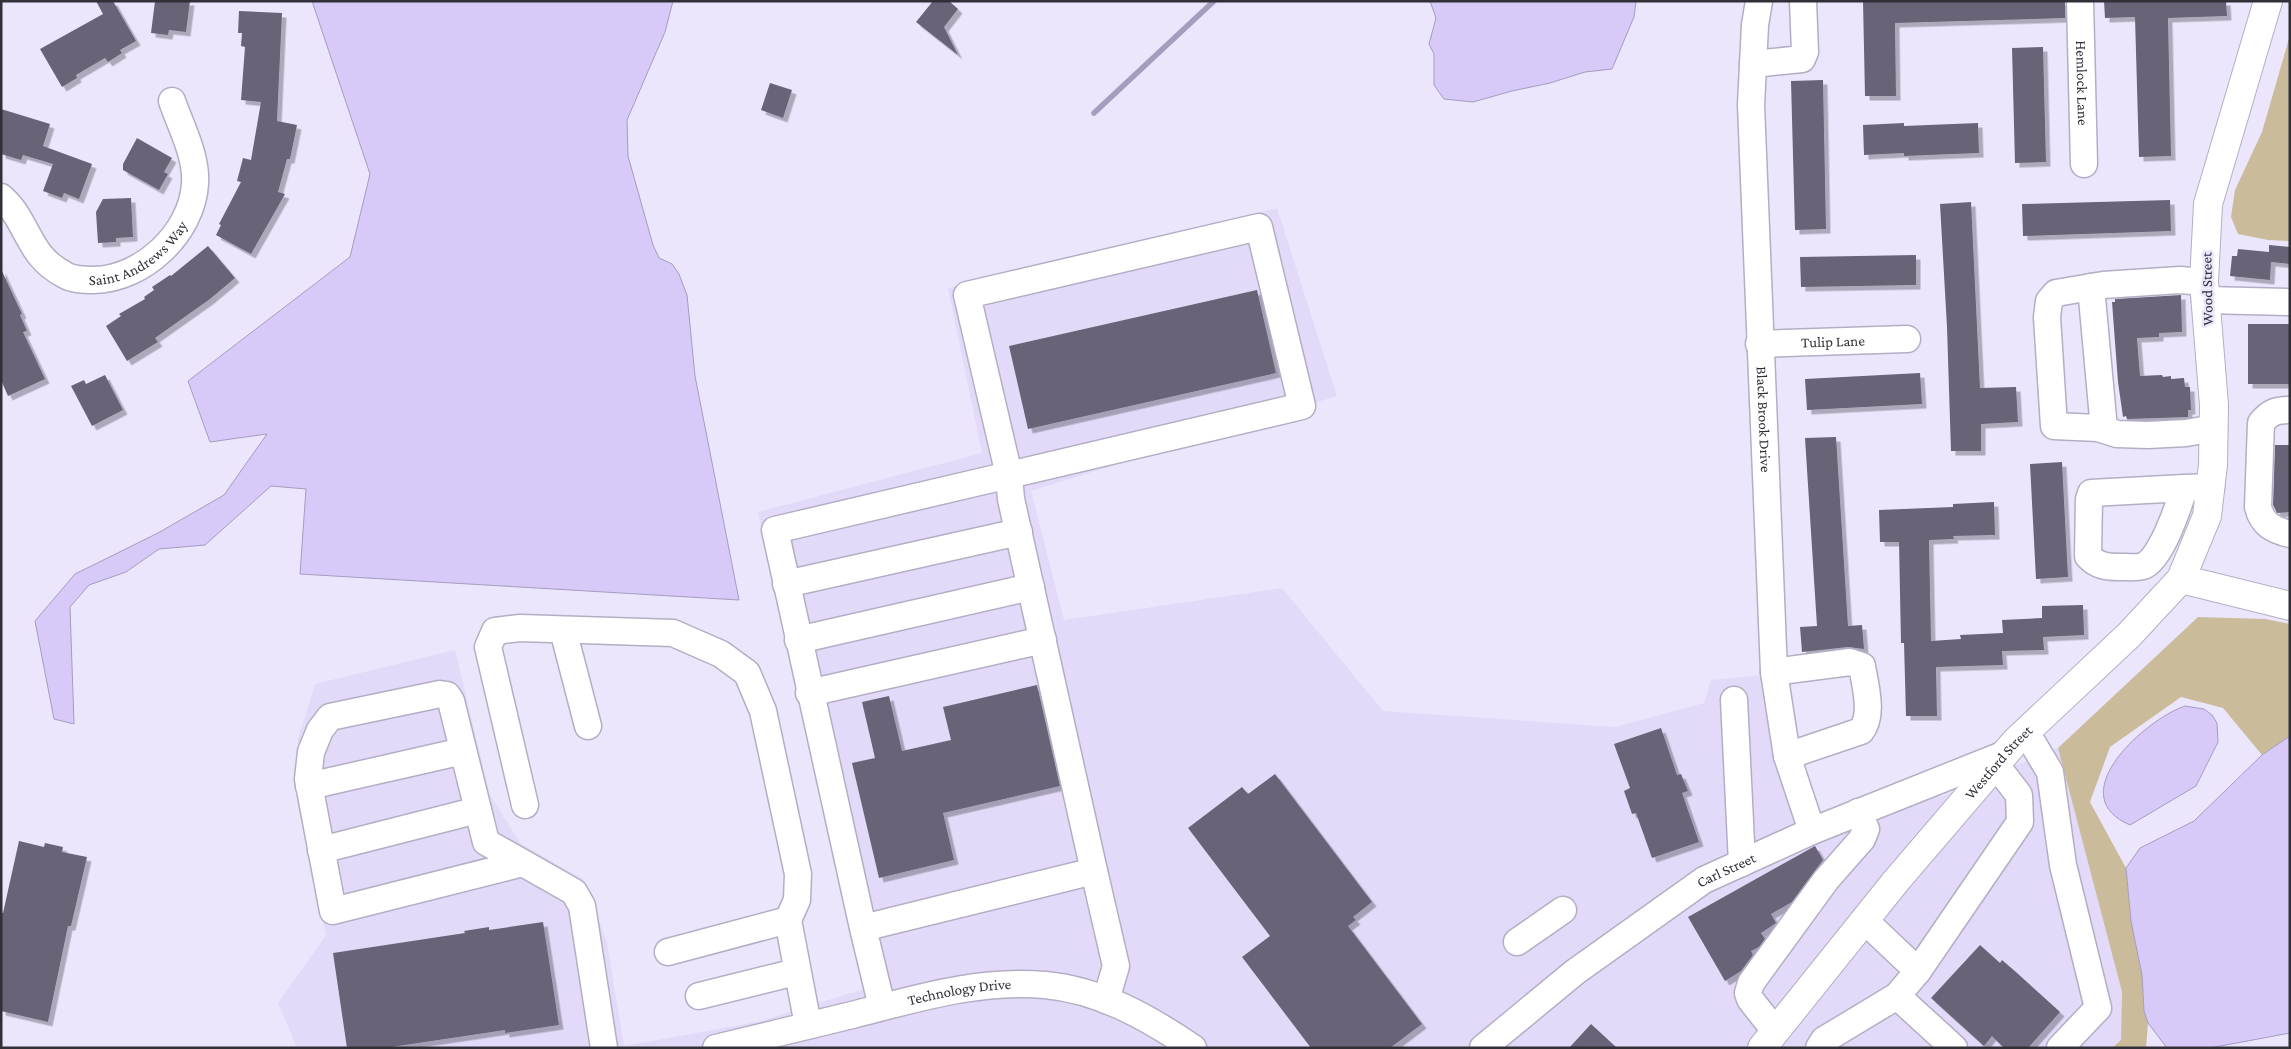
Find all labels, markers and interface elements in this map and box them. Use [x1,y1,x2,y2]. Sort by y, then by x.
street label: Hemlock Lane [2073,40,2091,126]
street label: Saint Andrews Way [89,218,191,288]
street label: Wood Street [2198,251,2216,326]
street label: Tulip Lane [1801,332,1865,351]
street label: Black Brook Drive [1754,366,1774,473]
street label: Westford Street [1962,721,2036,802]
street label: Carl Street [1693,849,1759,891]
street label: Technology Drive [906,976,1012,1008]

